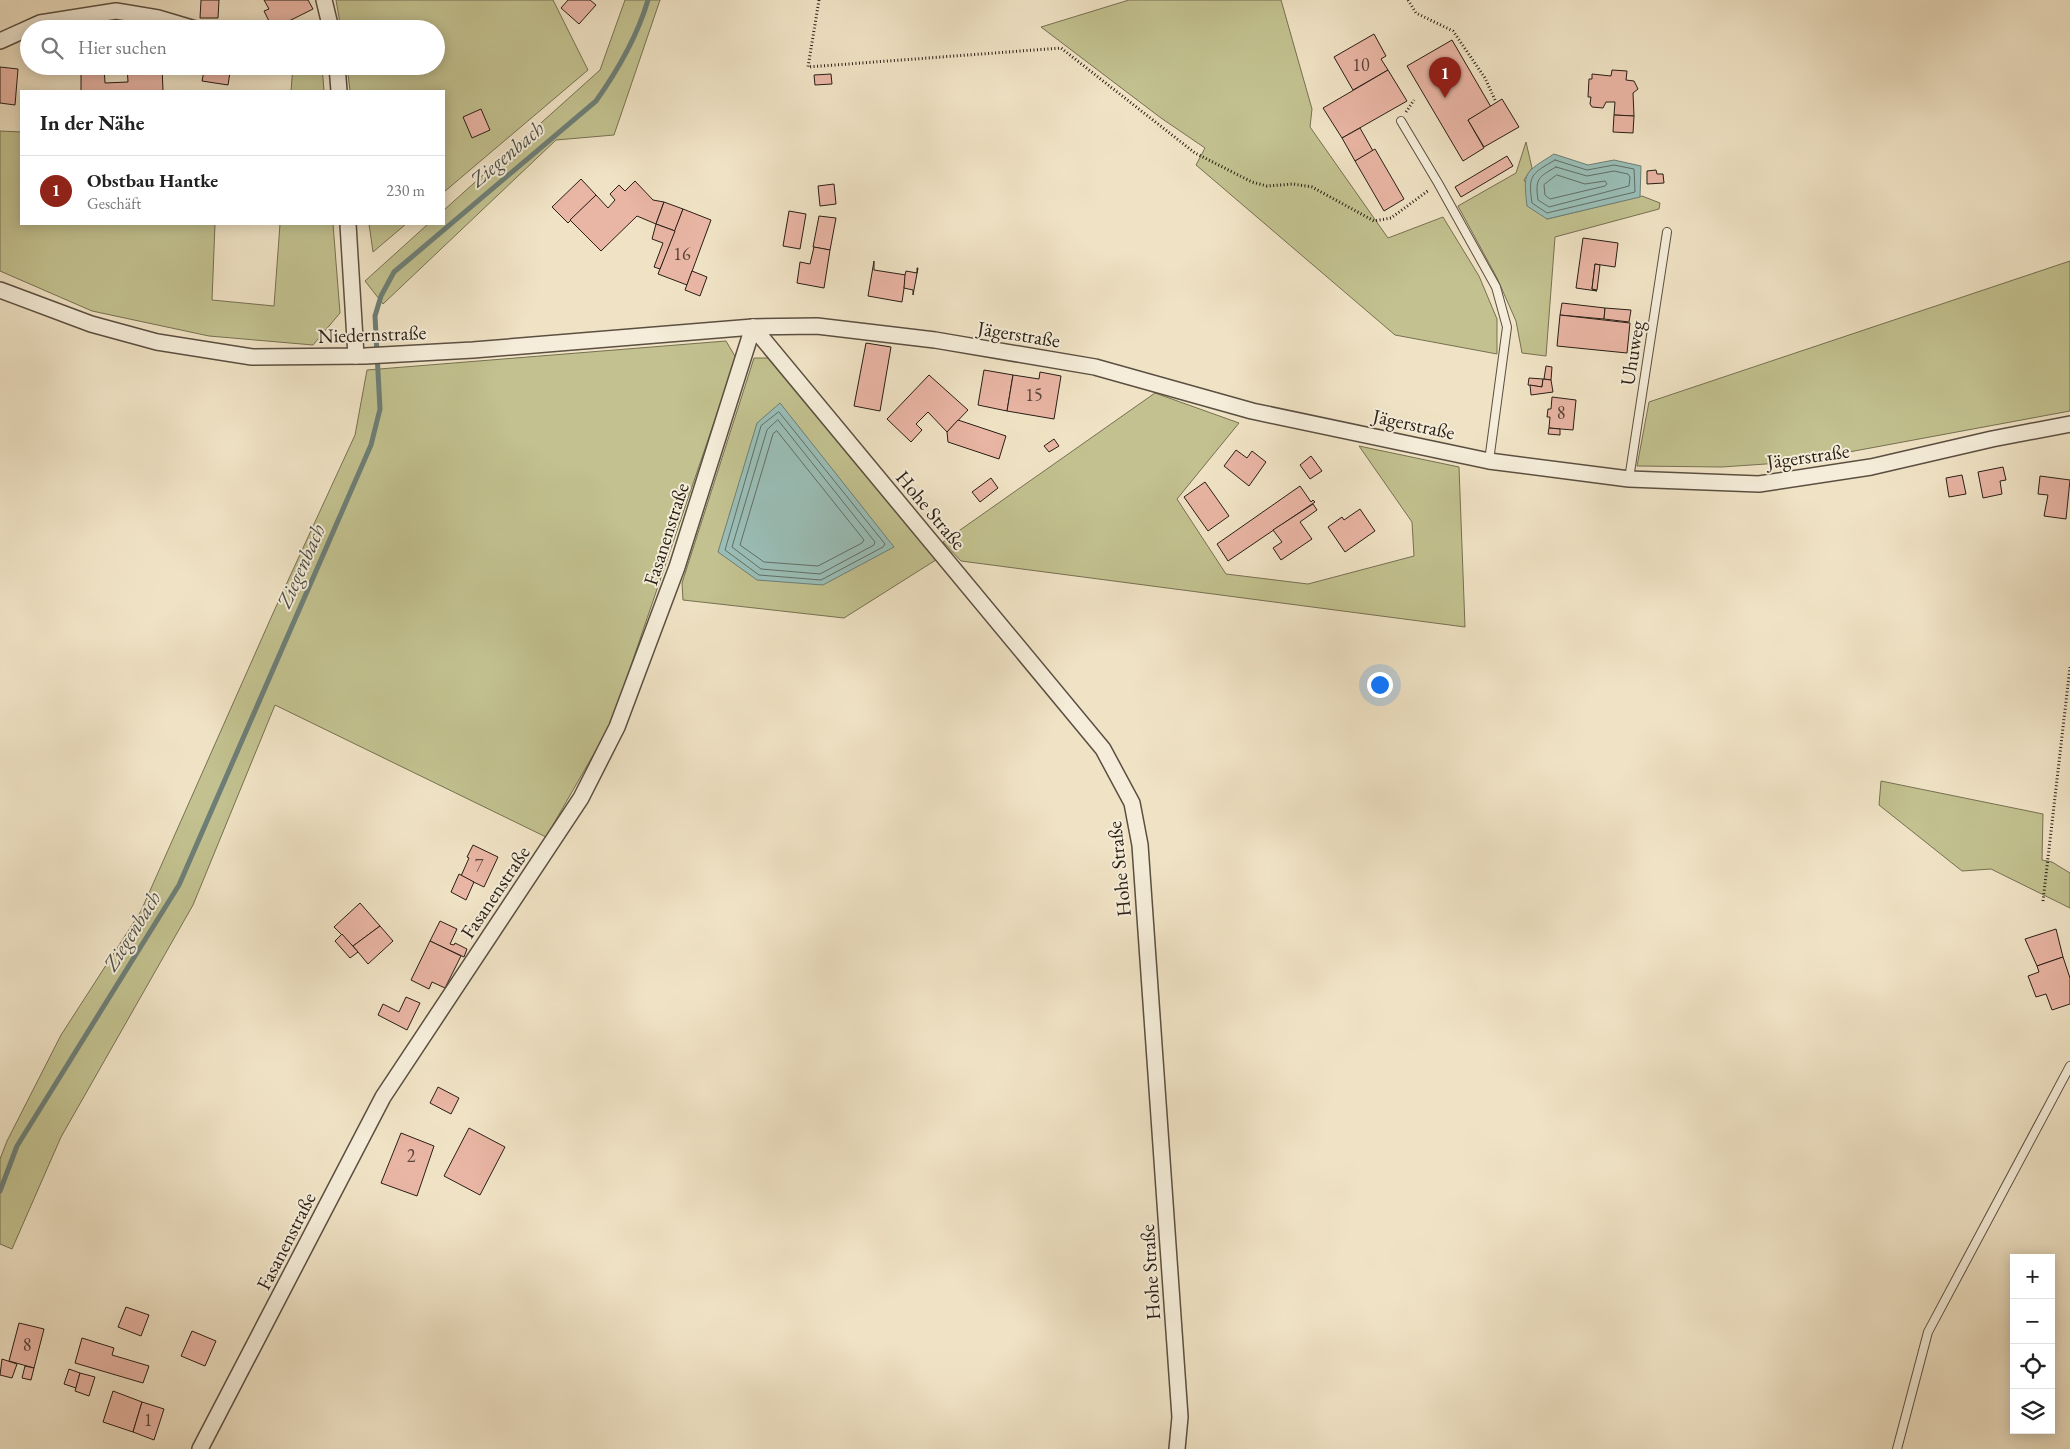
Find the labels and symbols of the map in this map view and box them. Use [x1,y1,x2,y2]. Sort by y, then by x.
house number: 10 [1352,53,1370,76]
pin: 1 [1429,57,1461,98]
water label: Ziegenbach [463,115,549,193]
house number: 16 [673,242,691,265]
street label: Jägerstraße [974,314,1062,353]
street label: Uhuweg [1614,318,1650,387]
street label: Niedernstraße [317,319,427,349]
house number: 15 [1025,383,1043,406]
house number: 8 [1557,401,1565,424]
street label: Jägerstraße [1369,402,1458,445]
street label: Jägerstraße [1763,437,1851,475]
street label: Hohe Straße [890,465,972,555]
street label: Fasanenstraße [637,479,695,589]
water label: Ziegenbach [270,520,331,613]
your location [1367,672,1393,698]
street label: Hohe Straße [1101,820,1137,918]
street label: Fasanenstraße [455,841,536,943]
house number: 7 [475,854,484,877]
water label: Ziegenbach [96,886,167,976]
house number: 2 [407,1144,416,1167]
street label: Fasanenstraße [250,1188,322,1294]
street label: Hohe Straße [1134,1223,1166,1321]
house number: 8 [23,1333,31,1356]
house number: 1 [144,1408,152,1431]

